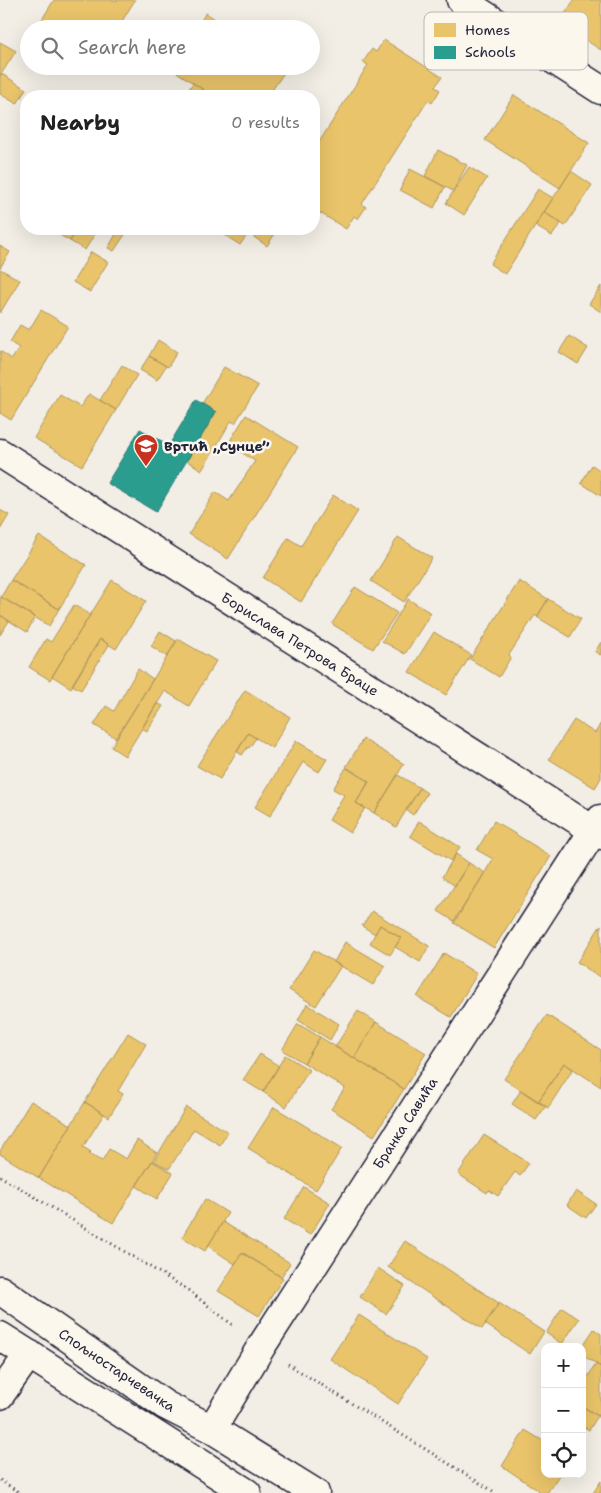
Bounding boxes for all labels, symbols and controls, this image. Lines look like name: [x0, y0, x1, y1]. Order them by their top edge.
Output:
legend: [424, 12, 588, 70]
search box: [20, 20, 320, 75]
text: Homes: [465, 21, 510, 39]
icon: search: [38, 34, 66, 62]
text: Search here: [78, 35, 187, 60]
text: Schools: [465, 43, 516, 61]
text: Nearby: [40, 109, 120, 137]
text: 0 results: [231, 112, 300, 133]
school or university icon: Вртић „Сунце”: [133, 433, 159, 467]
place label: Вртић „Сунце”: [164, 437, 270, 455]
street label: Борислава Петрова Браце: [218, 588, 382, 700]
street label: Бранка Савића: [369, 1074, 441, 1172]
street label: Спољностарчевачка: [55, 1324, 179, 1416]
map controls: [541, 1343, 586, 1478]
button: +: [541, 1343, 586, 1388]
button: −: [541, 1388, 586, 1433]
button: locate: [541, 1433, 586, 1478]

